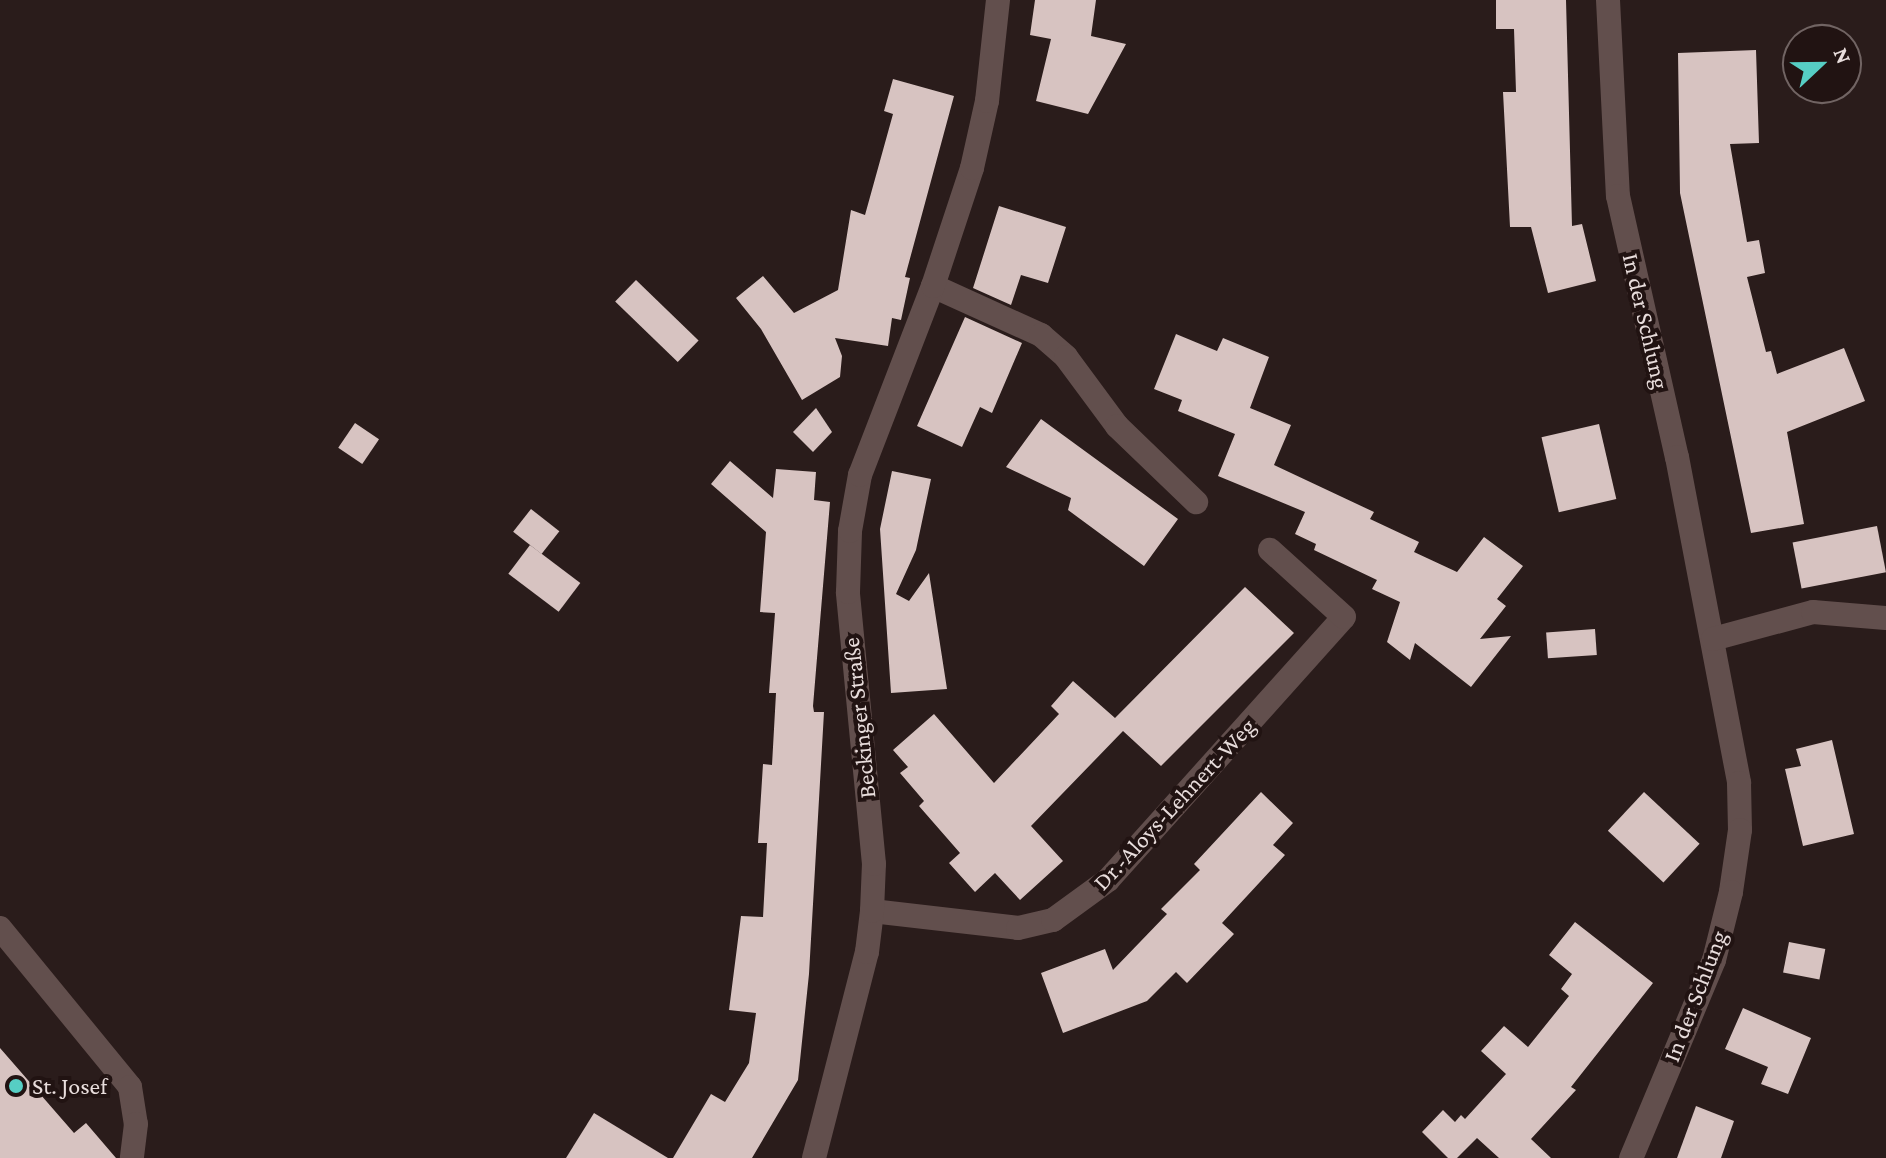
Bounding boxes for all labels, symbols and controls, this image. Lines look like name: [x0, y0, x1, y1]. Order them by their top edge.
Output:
north arrow: [1782, 24, 1862, 104]
text: N: [1828, 44, 1857, 67]
street label: In der Schlung: [1616, 250, 1676, 392]
street label: Beckinger Straße: [836, 636, 882, 800]
street label: Dr.-Aloys-Lehnert-Weg: [1087, 712, 1261, 896]
street label: In der Schlung: [1657, 926, 1733, 1066]
place label: St. Josef: [32, 1072, 107, 1100]
marker: St. Josef: [7, 1077, 25, 1095]

